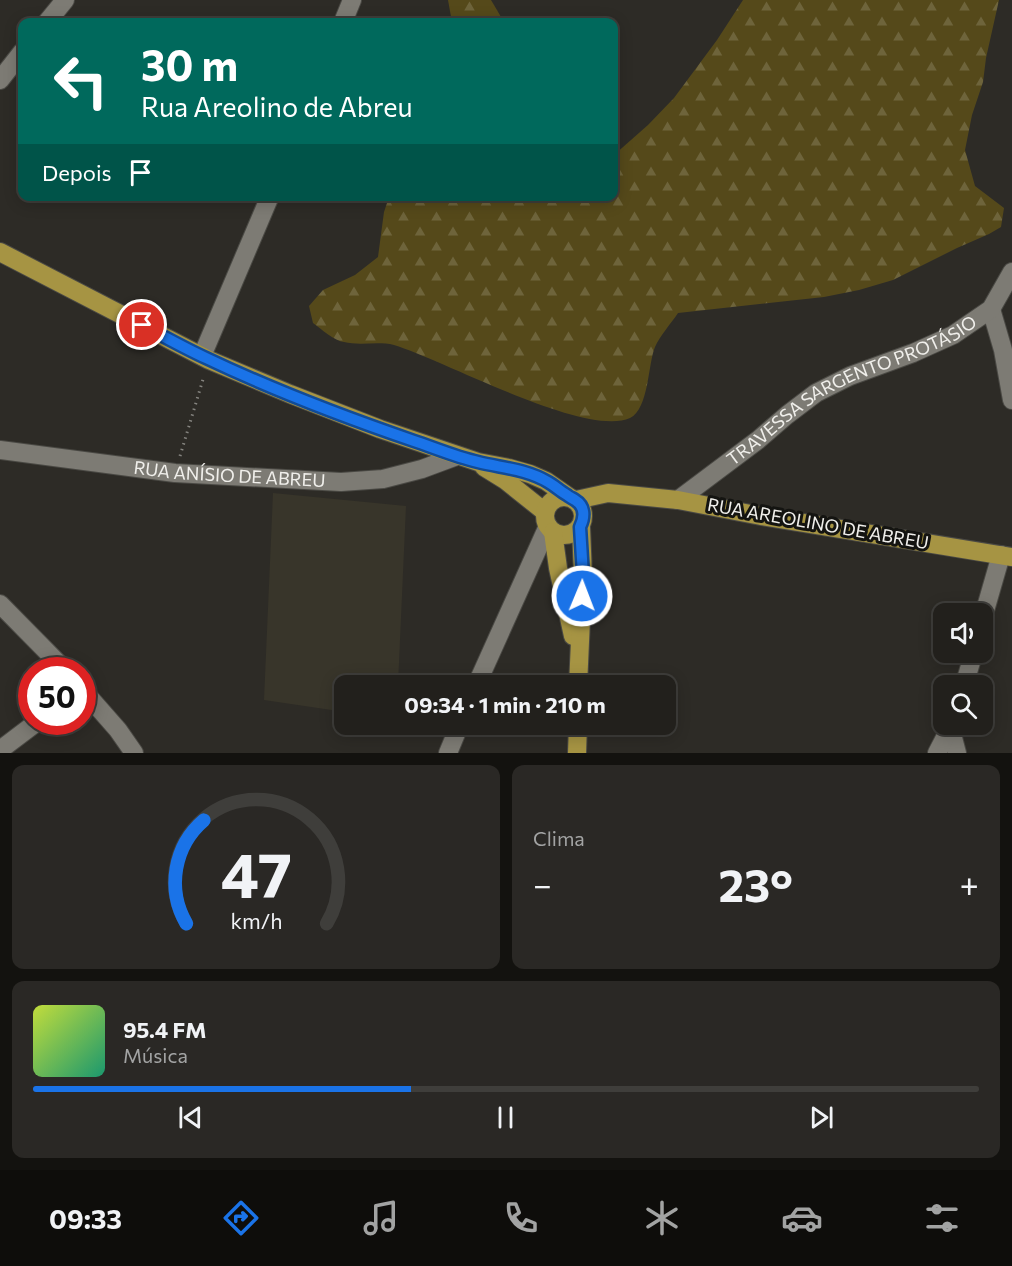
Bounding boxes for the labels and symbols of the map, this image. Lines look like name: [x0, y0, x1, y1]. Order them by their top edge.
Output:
pin: [116, 299, 167, 350]
street label: TRAVESSA SARGENTO PROTÁSIO: [722, 310, 980, 470]
street label: RUA ANÍSIO DE ABREU: [132, 456, 326, 491]
street label: RUA AREOLINO DE ABREU: [706, 493, 931, 553]
position arrow: [550, 564, 614, 628]
speed limit sign: 50: [18, 657, 96, 735]

